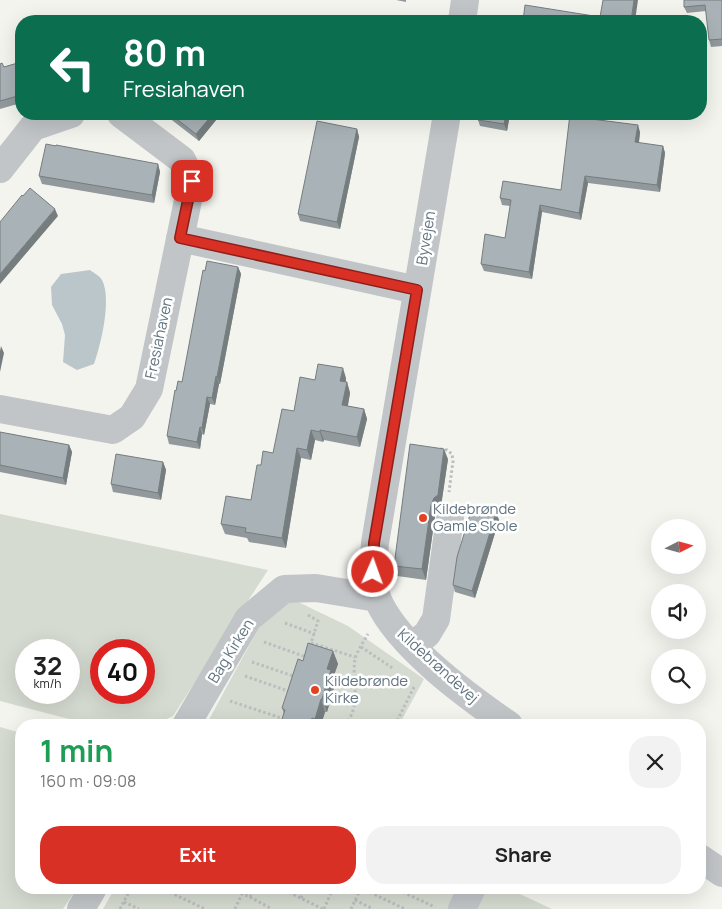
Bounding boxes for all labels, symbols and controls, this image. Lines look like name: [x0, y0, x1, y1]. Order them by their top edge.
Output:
text: 80 m: [123, 29, 206, 77]
icon: left: [40, 35, 105, 100]
text: Fresiahaven: [123, 74, 245, 104]
pin: [171, 160, 213, 202]
icon: arrive: [178, 167, 206, 195]
street label: Byvejen: [411, 209, 440, 266]
street label: Fresiahaven: [140, 295, 177, 381]
place label: Kildebrønde Gamle Skole: [433, 498, 518, 536]
marker: Kildebrønde Gamle Skole: [417, 512, 429, 524]
north arrow: [651, 519, 706, 574]
map controls: [651, 519, 706, 704]
position arrow: [346, 545, 398, 597]
button: sound: [651, 584, 706, 639]
street label: Bag Kirken: [203, 615, 259, 687]
street label: Kildebrøndevej: [393, 623, 483, 708]
speed limit sign: 40: [90, 639, 155, 704]
text: 32: [33, 648, 62, 683]
button: search: [651, 649, 706, 704]
place label: Kildebrønde Kirke: [325, 670, 408, 708]
text: km/h: [34, 675, 61, 692]
marker: Kildebrønde Kirke: [309, 684, 321, 696]
text: 1 min: [40, 730, 113, 771]
button: close: [629, 736, 681, 788]
text: 160 m · 09:08: [40, 770, 136, 792]
button: Exit: [40, 826, 356, 884]
button: Share: [366, 826, 681, 884]

